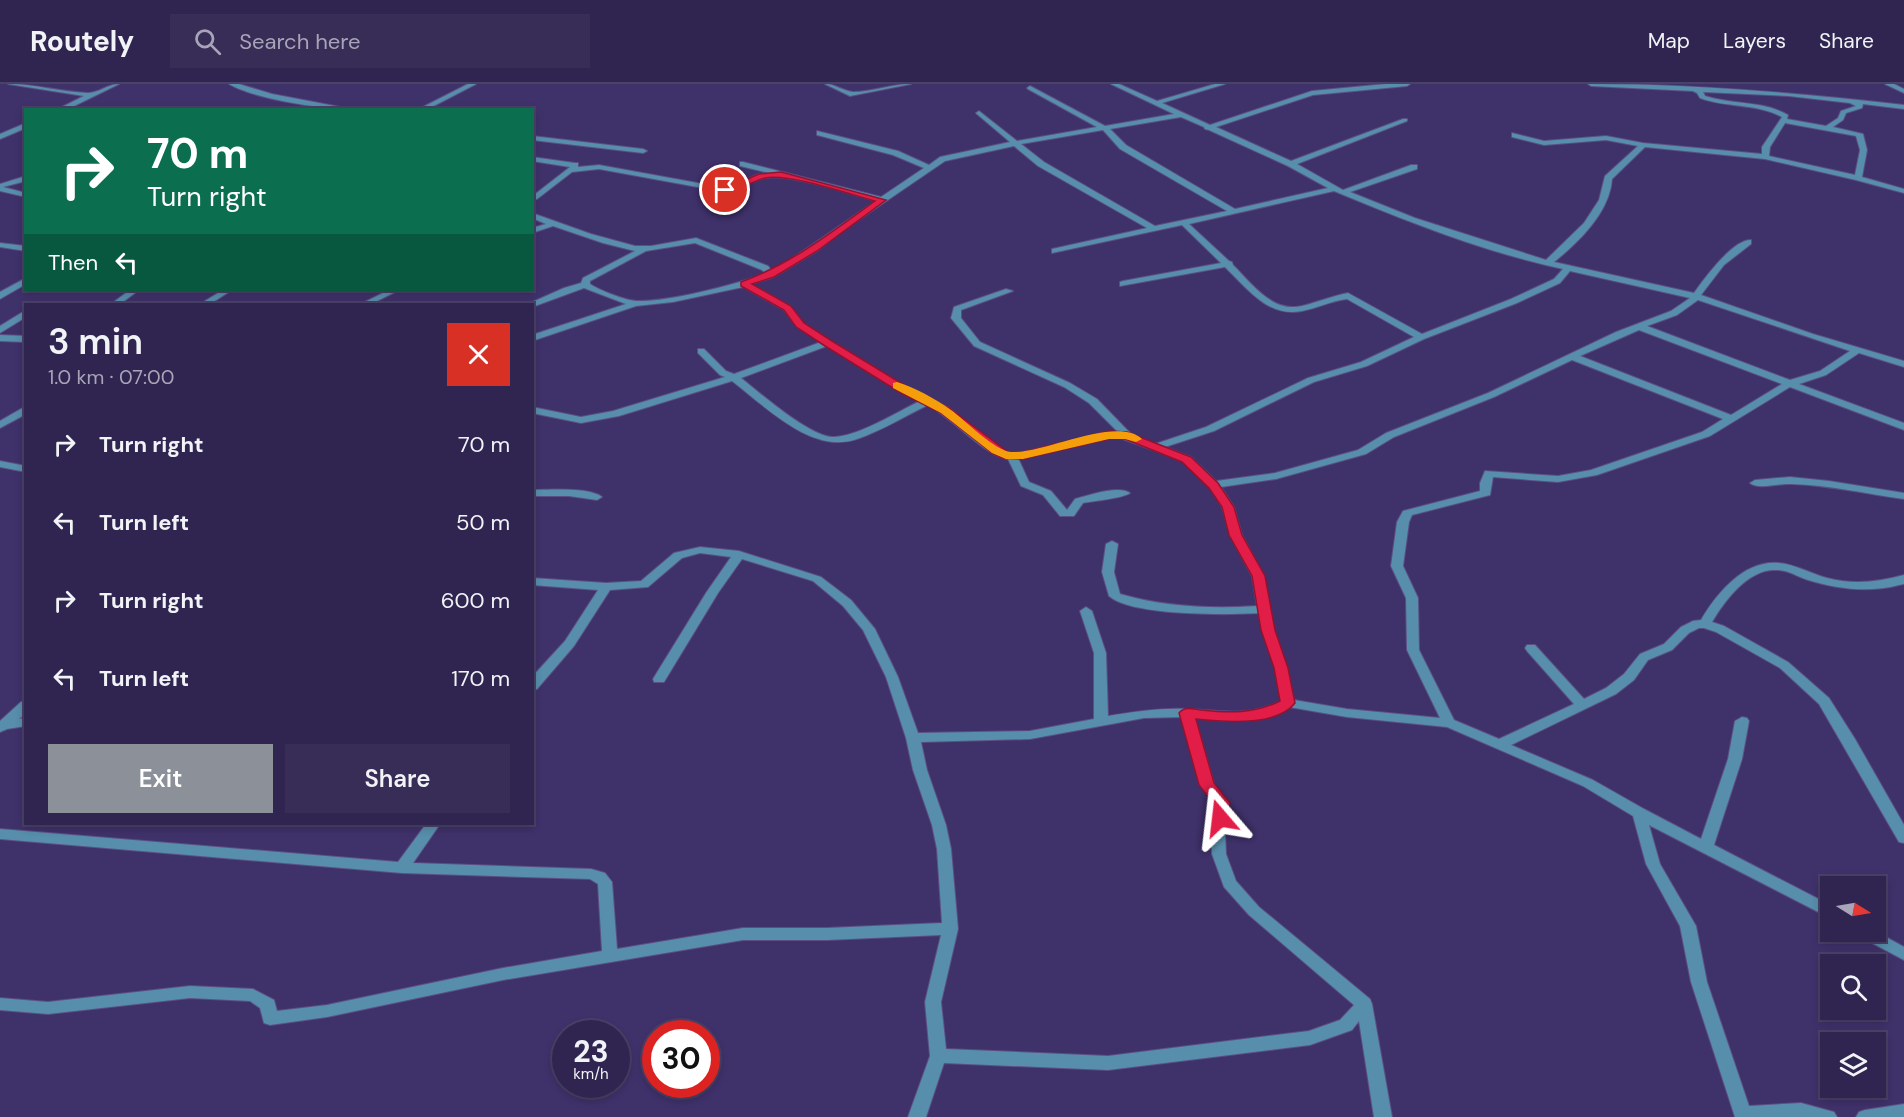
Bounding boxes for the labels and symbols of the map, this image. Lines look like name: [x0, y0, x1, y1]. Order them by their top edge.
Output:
pin: [699, 164, 750, 215]
position arrow: [1188, 786, 1252, 850]
north arrow: [1820, 876, 1886, 942]
speed limit sign: 30: [642, 1020, 720, 1098]

